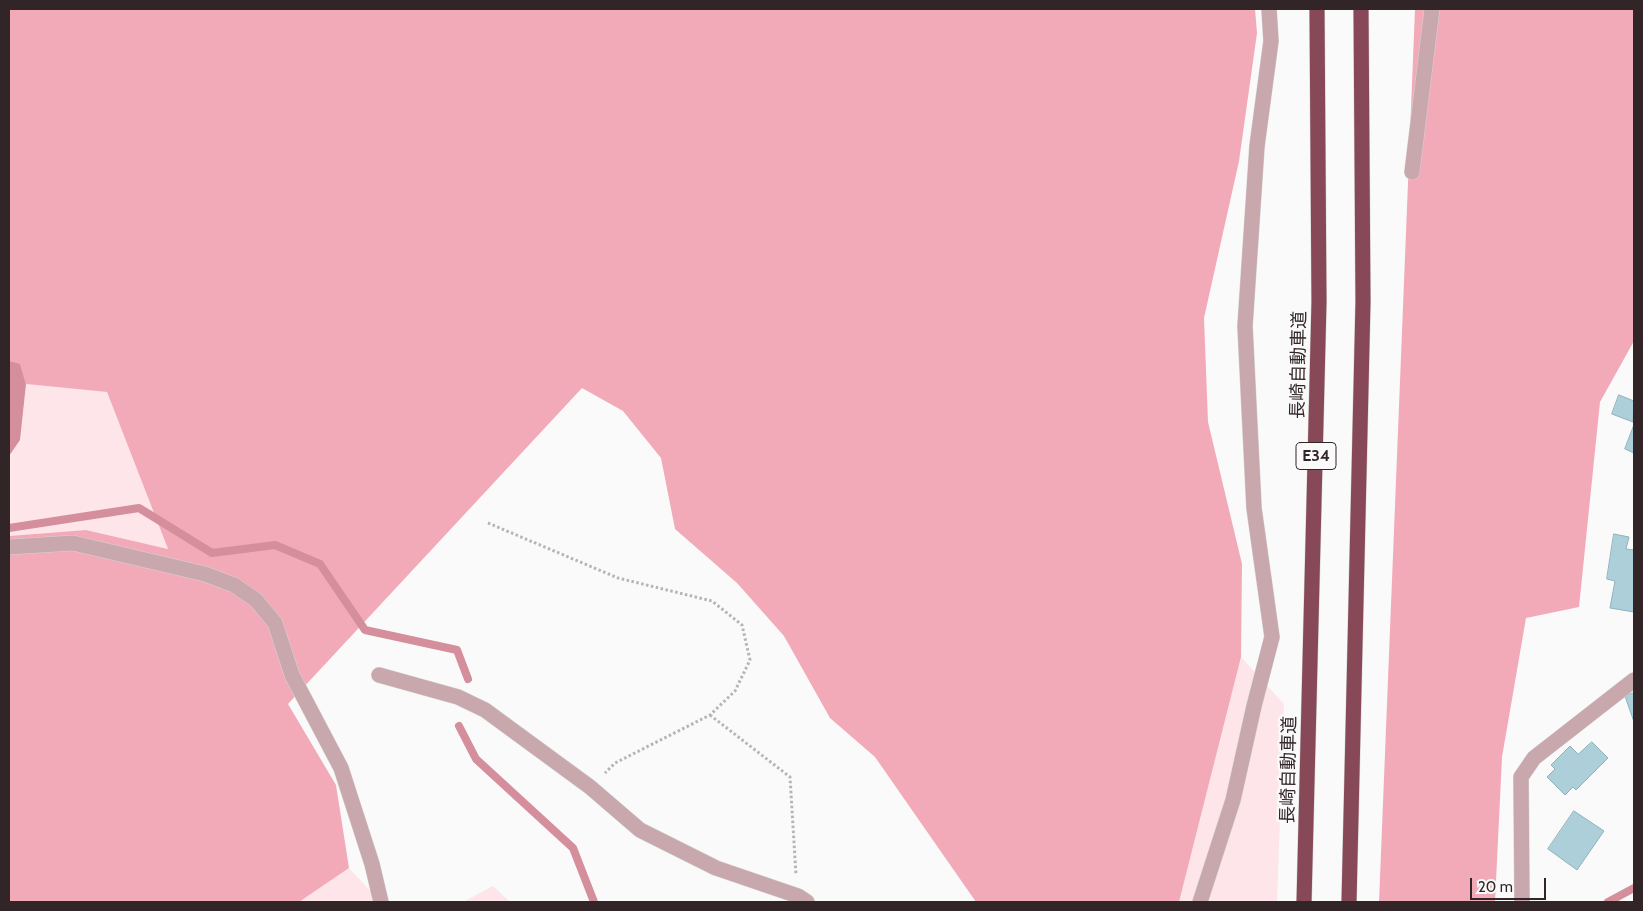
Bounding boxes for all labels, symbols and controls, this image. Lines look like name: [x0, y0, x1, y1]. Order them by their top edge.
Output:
street label: 長崎自動車道: [1287, 311, 1311, 419]
road number: E34: [1296, 442, 1336, 470]
street label: 長崎自動車道: [1277, 716, 1301, 824]
scale bar: [1473, 868, 1549, 900]
text: 20 m: [1478, 878, 1513, 896]

